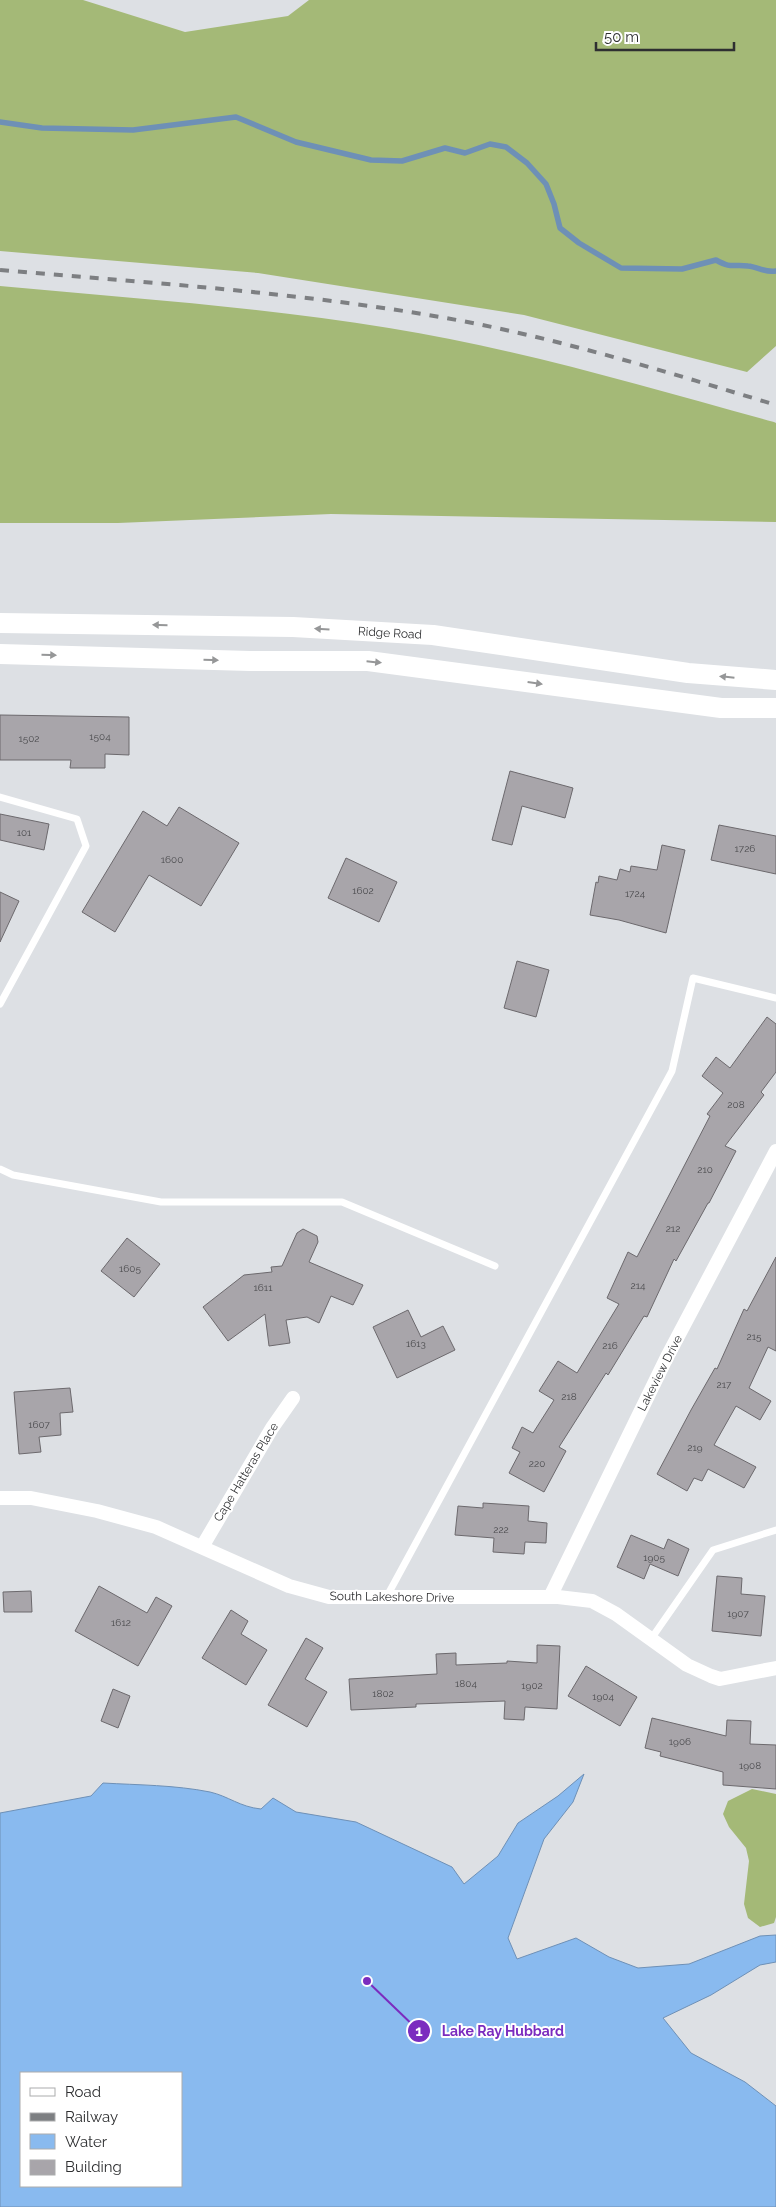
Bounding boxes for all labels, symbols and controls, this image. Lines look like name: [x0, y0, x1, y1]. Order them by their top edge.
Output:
scale bar: [596, 20, 734, 52]
text: 50 m: [604, 28, 639, 46]
one-way arrow: [152, 621, 168, 629]
one-way arrow: [314, 624, 330, 632]
street label: Ridge Road: [358, 624, 422, 642]
one-way arrow: [41, 652, 57, 660]
one-way arrow: [203, 656, 219, 664]
one-way arrow: [366, 658, 382, 666]
one-way arrow: [719, 673, 735, 681]
one-way arrow: [527, 679, 543, 687]
house number: 1504: [89, 731, 111, 742]
house number: 1502: [18, 733, 40, 744]
house number: 101: [17, 827, 32, 838]
house number: 1726: [735, 843, 755, 854]
house number: 1600: [161, 854, 183, 865]
house number: 1602: [352, 885, 374, 896]
house number: 1724: [625, 888, 646, 899]
house number: 208: [727, 1099, 745, 1110]
house number: 210: [697, 1164, 713, 1175]
house number: 212: [666, 1223, 680, 1234]
house number: 1605: [119, 1263, 141, 1274]
house number: 214: [631, 1280, 646, 1291]
house number: 1611: [254, 1282, 273, 1293]
house number: 215: [747, 1331, 762, 1342]
street label: Lakeview Drive: [635, 1333, 685, 1413]
house number: 1613: [406, 1338, 426, 1349]
house number: 216: [602, 1340, 618, 1351]
house number: 217: [717, 1379, 732, 1390]
house number: 218: [561, 1391, 577, 1402]
house number: 1607: [28, 1419, 50, 1430]
street label: Cape Hatteras Place: [211, 1420, 281, 1524]
house number: 219: [687, 1442, 703, 1453]
house number: 220: [529, 1458, 545, 1469]
house number: 222: [493, 1524, 509, 1535]
house number: 1905: [643, 1552, 665, 1563]
street label: South Lakeshore Drive: [329, 1589, 455, 1605]
house number: 1907: [727, 1608, 749, 1619]
house number: 1612: [111, 1617, 131, 1628]
house number: 1804: [455, 1678, 477, 1689]
house number: 1902: [521, 1680, 543, 1691]
house number: 1802: [372, 1688, 394, 1699]
house number: 1904: [592, 1691, 614, 1702]
house number: 1906: [669, 1736, 691, 1747]
house number: 1908: [739, 1760, 761, 1771]
callout: Lake Ray Hubbard: [407, 2016, 574, 2045]
text: 1: [415, 2022, 423, 2040]
text: Lake Ray Hubbard: [442, 2023, 564, 2039]
legend: [20, 2072, 182, 2187]
text: Road: [65, 2083, 101, 2101]
text: Railway: [65, 2108, 118, 2126]
text: Water: [65, 2133, 108, 2151]
text: Building: [65, 2158, 122, 2176]

